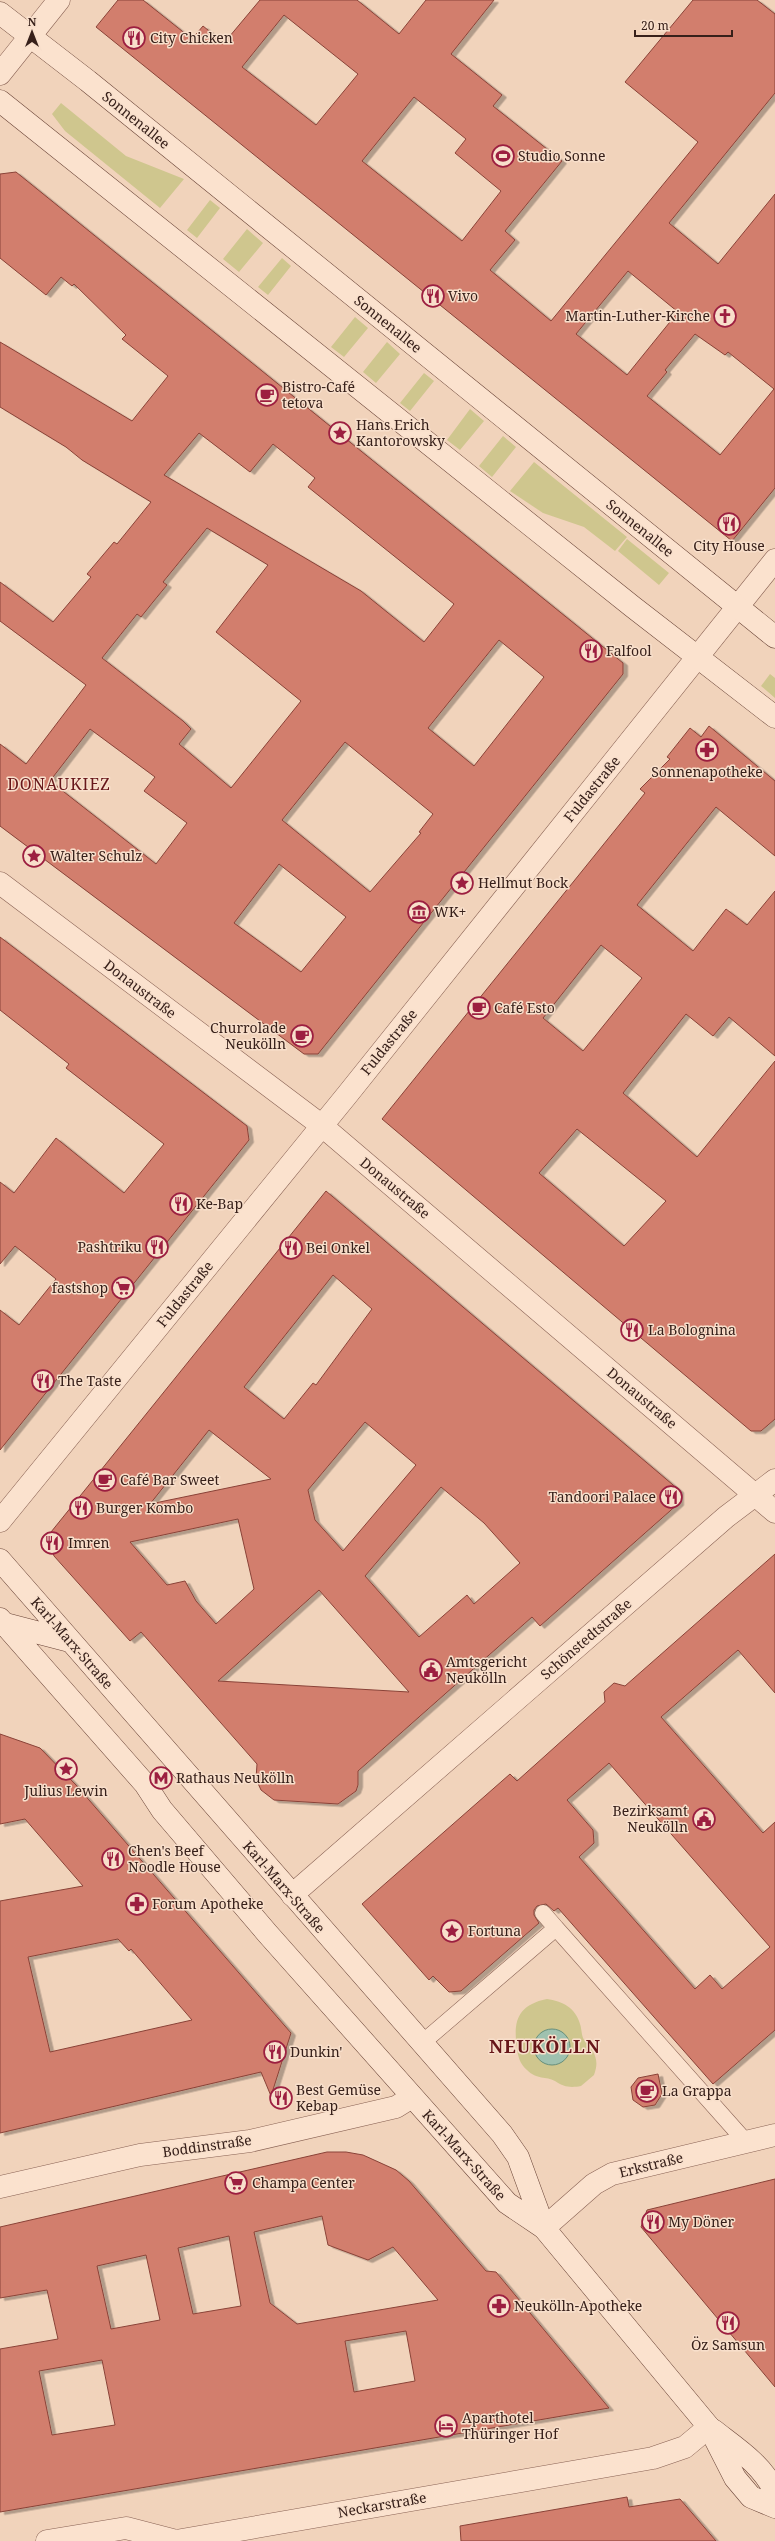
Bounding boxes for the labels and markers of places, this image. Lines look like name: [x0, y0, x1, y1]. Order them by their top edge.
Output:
restaurant icon: City Chicken: [121, 25, 147, 51]
place label: City Chicken: [150, 28, 233, 47]
sports icon: Studio Sonne: [490, 143, 516, 169]
place label: Studio Sonne: [518, 146, 605, 165]
restaurant icon: Vivo: [420, 283, 446, 309]
place label: Vivo: [448, 286, 478, 305]
church icon: Martin-Luther-Kirche: [712, 303, 738, 329]
place label: Martin-Luther-Kirche: [566, 306, 710, 325]
place label: Bistro-Café tetova: [282, 377, 355, 412]
cafe icon: Bistro-Café tetova: [254, 382, 280, 408]
place label: Hans Erich Kantorowsky: [356, 415, 445, 450]
place icon: Hans Erich Kantorowsky: [327, 420, 353, 446]
restaurant icon: City House: [716, 511, 742, 537]
place label: City House: [693, 536, 765, 555]
restaurant icon: Falfool: [578, 638, 604, 664]
place label: Falfool: [606, 641, 652, 660]
pharmacy icon: Sonnenapotheke: [694, 737, 720, 763]
place label: Sonnenapotheke: [651, 762, 763, 781]
place icon: Walter Schulz: [21, 843, 47, 869]
place label: Walter Schulz: [50, 846, 142, 865]
place icon: Hellmut Bock: [449, 870, 475, 896]
place label: Hellmut Bock: [478, 873, 569, 892]
museum icon: WK+: [406, 899, 432, 925]
place label: WK+: [434, 902, 466, 921]
cafe icon: Café Esto: [466, 995, 492, 1021]
place label: Café Esto: [494, 998, 555, 1017]
place label: Churrolade Neukölln: [210, 1018, 286, 1053]
cafe icon: Churrolade Neukölln: [289, 1023, 315, 1049]
restaurant icon: Ke-Bap: [168, 1191, 194, 1217]
place label: Ke-Bap: [196, 1194, 243, 1213]
restaurant icon: Pashtriku: [144, 1234, 170, 1260]
restaurant icon: Bei Onkel: [278, 1235, 304, 1261]
place label: Pashtriku: [77, 1237, 142, 1256]
place label: Bei Onkel: [306, 1238, 371, 1257]
supermarket icon: fastshop: [110, 1275, 136, 1301]
place label: fastshop: [52, 1278, 108, 1297]
restaurant icon: La Bolognina: [619, 1317, 645, 1343]
place label: La Bolognina: [648, 1320, 736, 1339]
restaurant icon: The Taste: [30, 1368, 56, 1394]
place label: The Taste: [58, 1371, 121, 1390]
cafe icon: Café Bar Sweet: [92, 1467, 118, 1493]
place label: Café Bar Sweet: [120, 1470, 220, 1489]
restaurant icon: Tandoori Palace: [658, 1484, 684, 1510]
place label: Tandoori Palace: [549, 1487, 656, 1506]
restaurant icon: Burger Kombo: [68, 1495, 94, 1521]
place label: Burger Kombo: [96, 1498, 193, 1517]
restaurant icon: Imren: [39, 1530, 65, 1556]
place label: Imren: [68, 1533, 109, 1552]
place label: Amtsgericht Neukölln: [446, 1652, 527, 1687]
public building icon: Amtsgericht Neukölln: [418, 1657, 444, 1683]
place icon: Julius Lewin: [53, 1756, 79, 1782]
metro station icon: Rathaus Neukölln: [148, 1765, 174, 1791]
place label: Rathaus Neukölln: [176, 1768, 294, 1787]
place label: Julius Lewin: [23, 1781, 108, 1800]
place label: Bezirksamt Neukölln: [613, 1801, 688, 1836]
public building icon: Bezirksamt Neukölln: [691, 1806, 717, 1832]
place label: Chen's Beef Noodle House: [128, 1841, 221, 1876]
restaurant icon: Chen's Beef Noodle House: [100, 1846, 126, 1872]
pharmacy icon: Forum Apotheke: [124, 1891, 150, 1917]
place label: Forum Apotheke: [152, 1894, 263, 1913]
place icon: Fortuna: [439, 1918, 465, 1944]
place label: Fortuna: [468, 1921, 521, 1940]
restaurant icon: Dunkin': [262, 2039, 288, 2065]
place label: Dunkin': [290, 2042, 342, 2061]
cafe icon: La Grappa: [634, 2078, 660, 2104]
place label: Best Gemüse Kebap: [296, 2080, 381, 2115]
place label: La Grappa: [662, 2081, 732, 2100]
restaurant icon: Best Gemüse Kebap: [268, 2085, 294, 2111]
supermarket icon: Champa Center: [223, 2170, 249, 2196]
place label: Champa Center: [252, 2173, 355, 2192]
restaurant icon: My Döner: [640, 2209, 666, 2235]
place label: My Döner: [668, 2212, 734, 2231]
pharmacy icon: Neukölln-Apotheke: [486, 2293, 512, 2319]
place label: Neukölln-Apotheke: [514, 2296, 642, 2315]
restaurant icon: Öz Samsun: [715, 2310, 741, 2336]
place label: Öz Samsun: [691, 2335, 765, 2354]
place label: Aparthotel Thüringer Hof: [462, 2408, 560, 2443]
hotel icon: Aparthotel Thüringer Hof: [433, 2413, 459, 2439]

